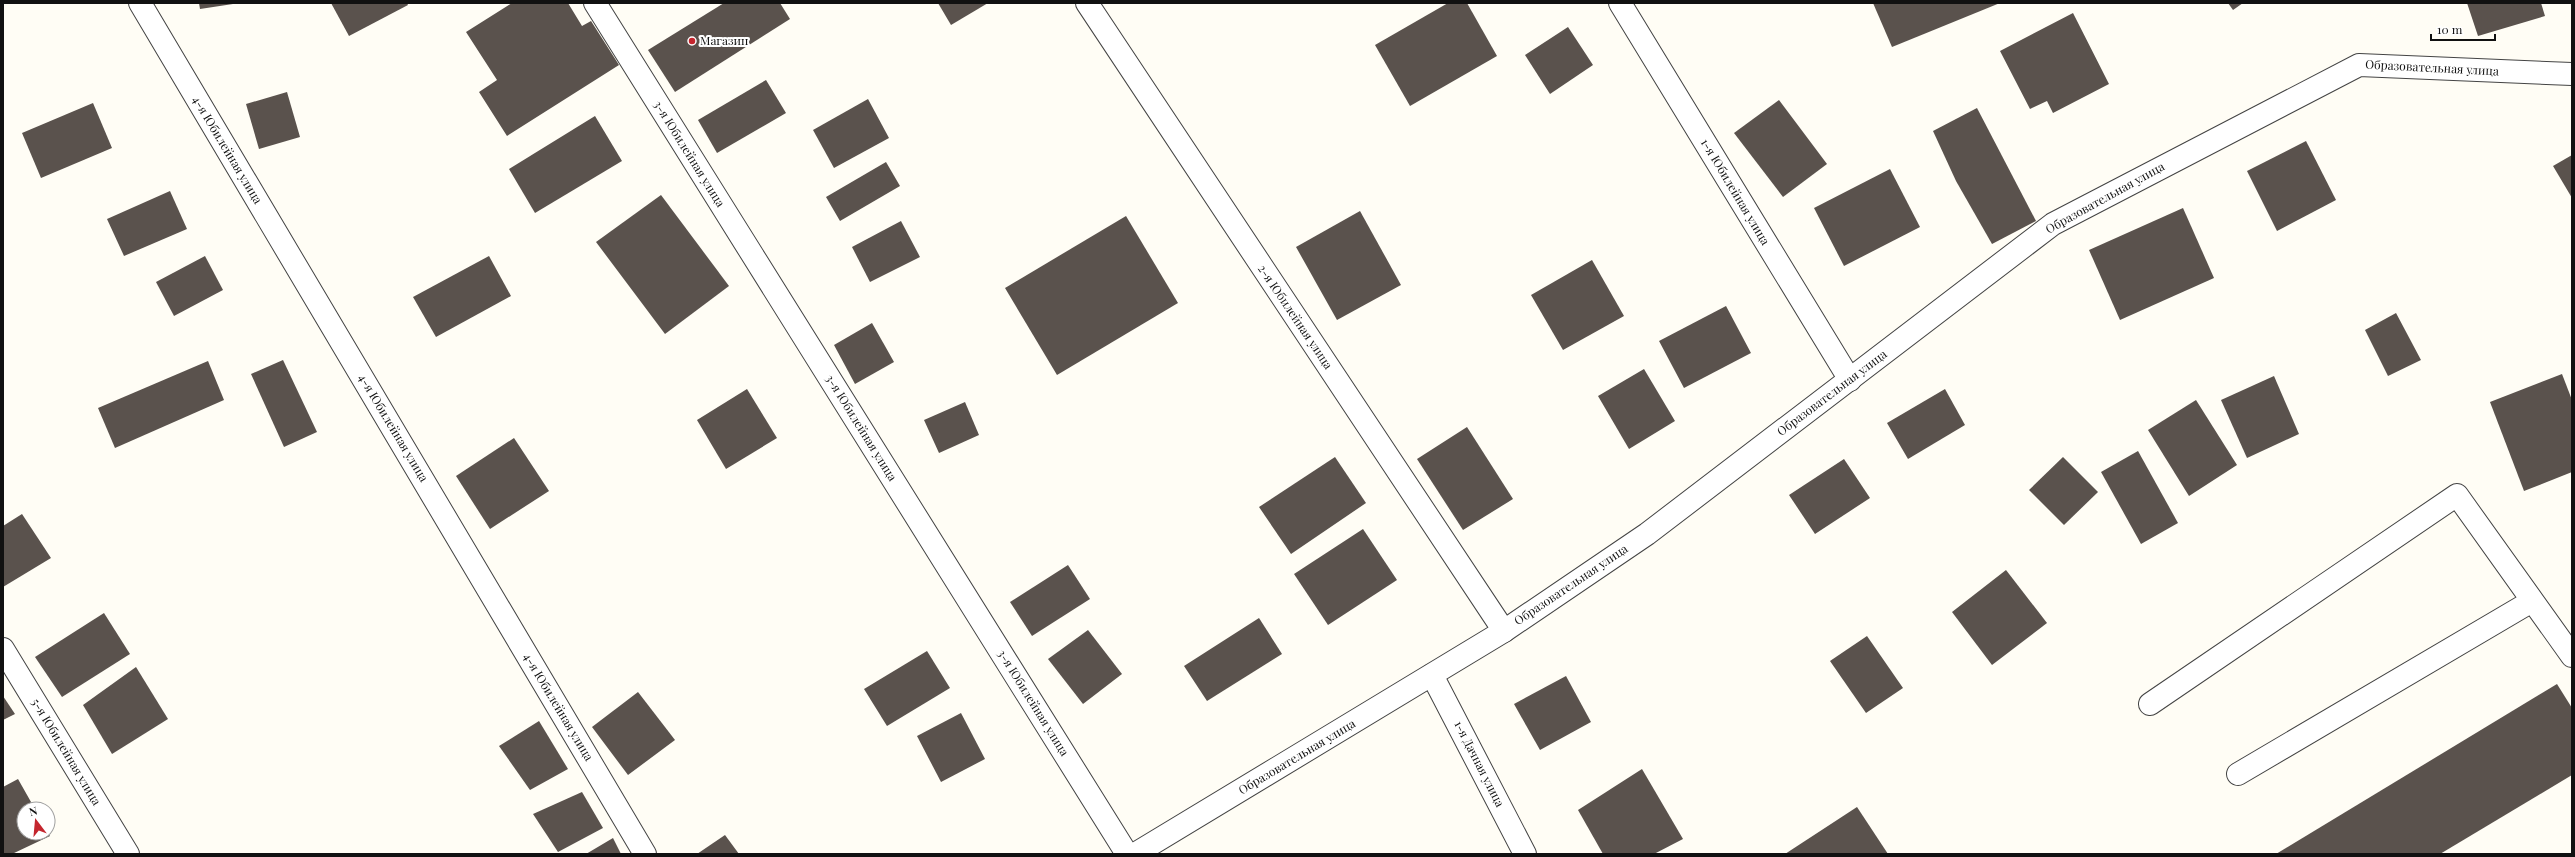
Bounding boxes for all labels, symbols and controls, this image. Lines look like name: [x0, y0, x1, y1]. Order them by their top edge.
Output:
scale bar: [2431, 16, 2495, 42]
text: 10 m: [2437, 21, 2463, 37]
place label: Магазин: [700, 32, 748, 48]
marker: Магазин: [687, 36, 697, 46]
street label: Образовательная улица: [2365, 56, 2499, 78]
street label: 4-я Юбилейная улица: [189, 93, 266, 206]
street label: 3-я Юбилейная улица: [651, 97, 729, 210]
street label: 1-я Юбилейная улица: [1698, 135, 1774, 248]
street label: Образовательная улица: [2042, 158, 2167, 237]
street label: 2-я Юбилейная улица: [1255, 261, 1337, 372]
street label: Образовательная улица: [1773, 346, 1890, 439]
street label: 4-я Юбилейная улица: [355, 371, 432, 484]
street label: 3-я Юбилейная улица: [823, 371, 901, 484]
street label: Образовательная улица: [1510, 540, 1630, 628]
street label: 3-я Юбилейная улица: [995, 646, 1073, 759]
street label: 4-я Юбилейная улица: [520, 650, 597, 763]
street label: 5-я Юбилейная улица: [29, 695, 105, 808]
street label: Образовательная улица: [1235, 715, 1358, 797]
street label: 1-я Дачная улица: [1451, 718, 1509, 809]
north arrow: [16, 801, 56, 841]
text: N: [27, 803, 39, 819]

